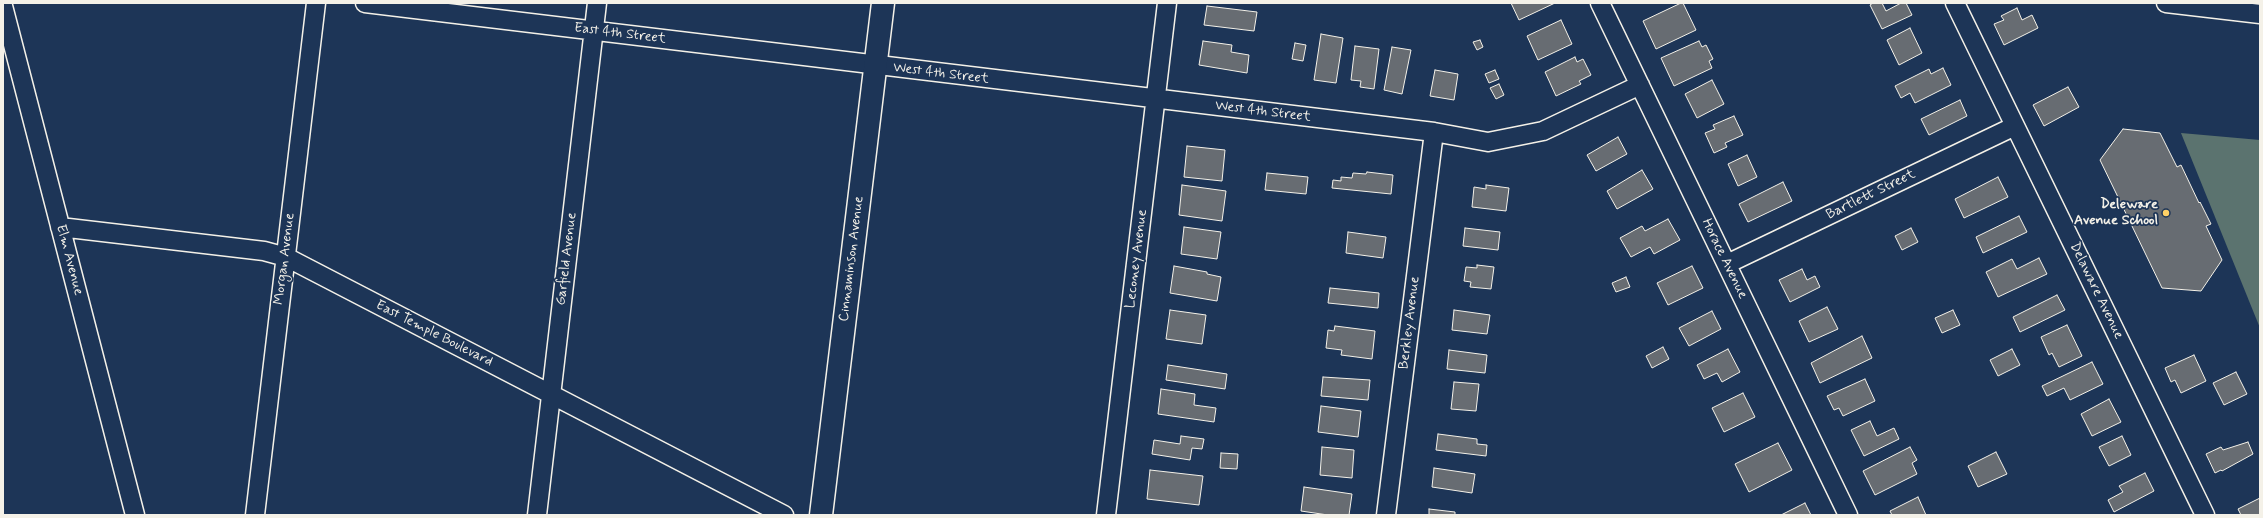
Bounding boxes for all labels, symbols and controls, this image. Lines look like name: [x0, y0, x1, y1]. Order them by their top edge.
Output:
street label: East 4th Street: [573, 20, 667, 48]
street label: West 4th Street: [892, 60, 990, 88]
street label: West 4th Street: [1214, 98, 1312, 126]
street label: Bartlett Street: [1824, 166, 1918, 224]
street label: Cinnaminson Avenue: [836, 195, 868, 323]
place label: Deleware Avenue School: [2074, 197, 2158, 230]
marker: Deleware Avenue School: [2161, 208, 2171, 218]
street label: Leconey Avenue: [1123, 209, 1151, 309]
street label: Morgan Avenue: [271, 212, 299, 306]
street label: Garfield Avenue: [553, 212, 581, 306]
street label: Horace Avenue: [1697, 216, 1751, 302]
street label: Elm Avenue: [51, 223, 87, 297]
street label: Delaware Avenue: [2065, 240, 2127, 342]
street label: Berkley Avenue: [1396, 276, 1424, 370]
street label: East Temple Boulevard: [373, 297, 495, 371]

